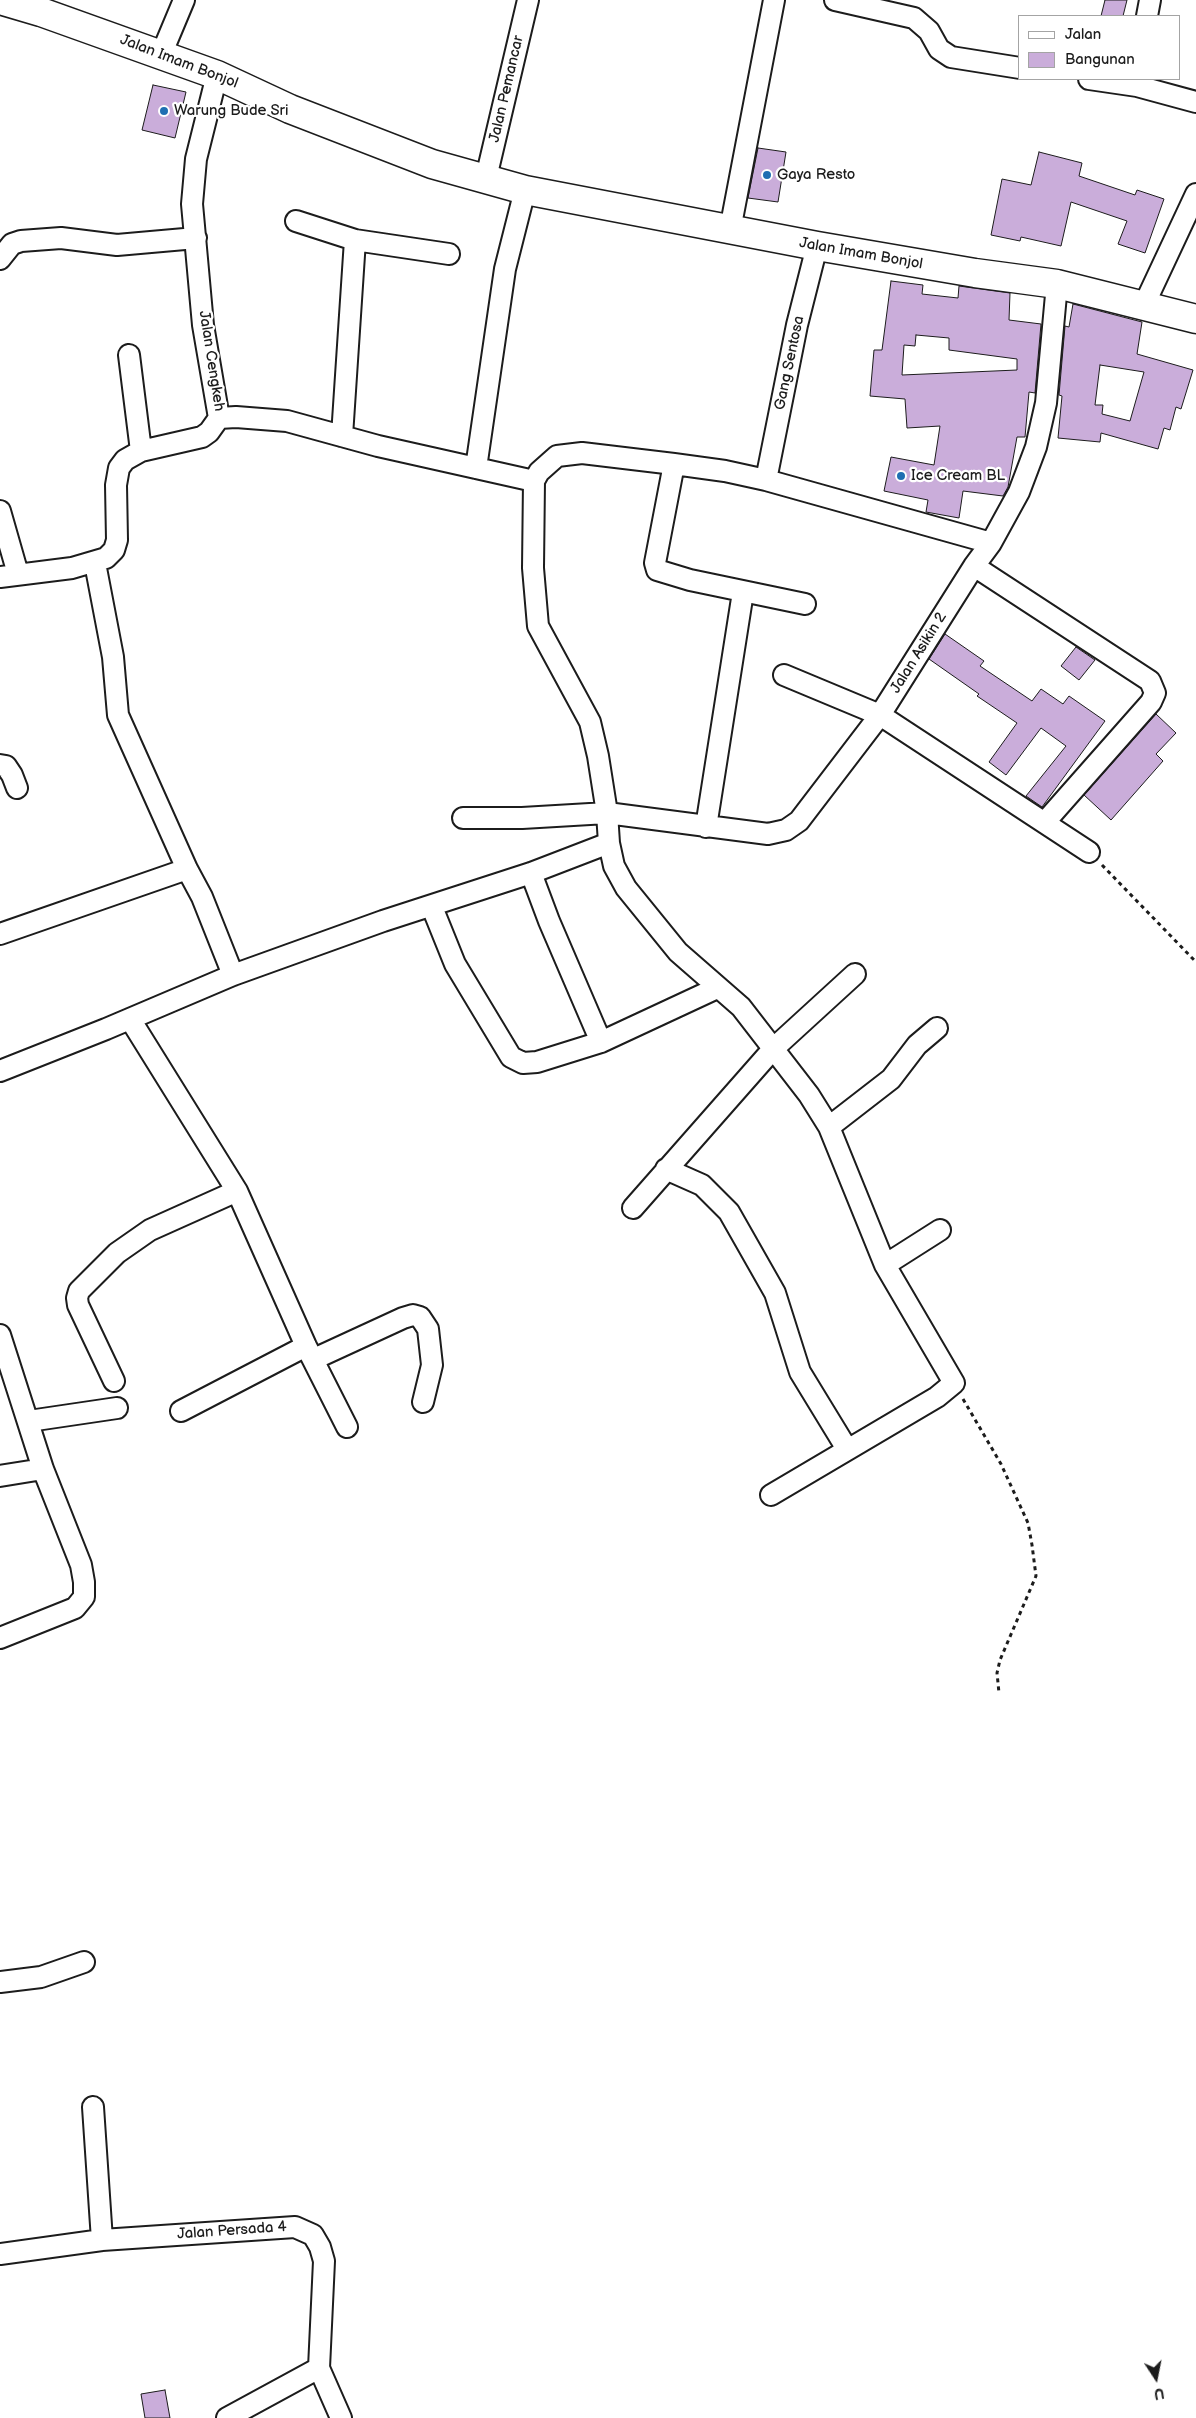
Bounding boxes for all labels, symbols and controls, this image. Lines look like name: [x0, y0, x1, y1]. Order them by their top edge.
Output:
legend: [1018, 15, 1181, 80]
text: Jalan: [1065, 25, 1101, 44]
street label: Jalan Imam Bonjol: [117, 31, 241, 93]
street label: Jalan Pemancar: [486, 34, 528, 144]
text: Bangunan: [1065, 50, 1135, 69]
place label: Warung Bude Sri: [174, 102, 288, 120]
marker: Warung Bude Sri: [158, 105, 170, 117]
place label: Gaya Resto: [777, 166, 855, 184]
marker: Gaya Resto: [761, 169, 773, 181]
street label: Jalan Imam Bonjol: [798, 234, 924, 274]
street label: Jalan Cengkeh: [194, 310, 228, 412]
street label: Gang Sentosa: [771, 314, 809, 412]
place label: Ice Cream BL: [911, 467, 1005, 485]
marker: Ice Cream BL: [895, 470, 907, 482]
street label: Jalan Asikin 2: [887, 609, 951, 697]
street label: Jalan Persada 4: [177, 2218, 287, 2244]
north arrow: [1131, 2353, 1181, 2403]
text: U: [1152, 2384, 1165, 2403]

